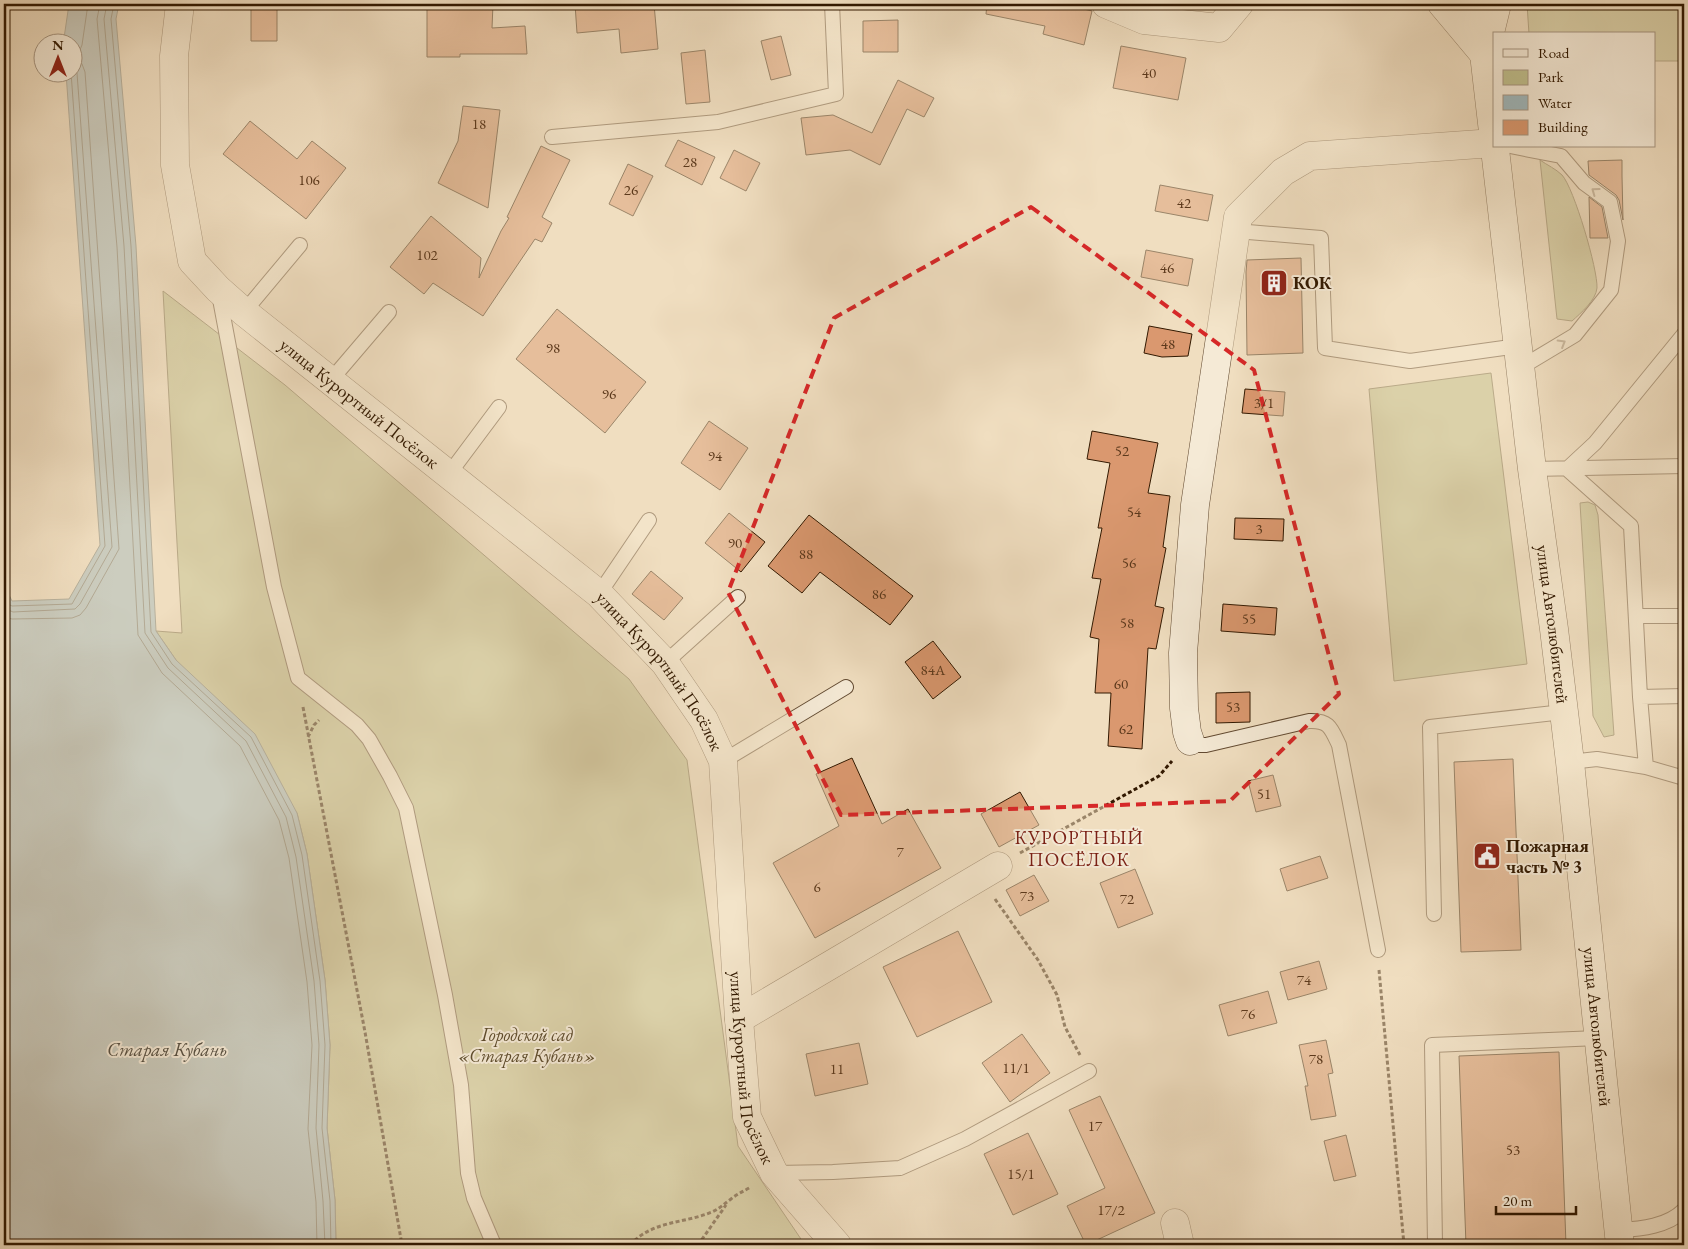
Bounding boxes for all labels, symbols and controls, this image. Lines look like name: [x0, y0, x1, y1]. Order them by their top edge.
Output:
north arrow: [32, 32, 82, 82]
legend: [1493, 32, 1656, 148]
text: N: [52, 36, 64, 54]
text: Road: [1538, 43, 1570, 62]
house number: 40: [1142, 63, 1156, 82]
text: Park: [1538, 67, 1565, 86]
text: Water: [1538, 93, 1572, 112]
house number: 18: [472, 114, 486, 133]
text: Building: [1538, 117, 1588, 136]
house number: 28: [683, 152, 697, 171]
house number: 106: [298, 170, 320, 189]
house number: 26: [624, 180, 638, 199]
one-way arrow: [1591, 188, 1601, 197]
house number: 42: [1177, 193, 1192, 212]
house number: 102: [416, 245, 439, 264]
house number: 46: [1160, 258, 1174, 277]
building icon: КОК: [1259, 268, 1289, 298]
place label: КОК: [1293, 271, 1332, 294]
street label: улица Курортный Посёлок: [275, 333, 444, 474]
house number: 48: [1161, 334, 1175, 353]
house number: 98: [546, 338, 560, 357]
one-way arrow: [1557, 339, 1566, 349]
house number: 96: [602, 384, 616, 403]
house number: 3/1: [1254, 393, 1274, 412]
house number: 52: [1115, 441, 1130, 460]
house number: 94: [708, 446, 723, 465]
house number: 54: [1127, 502, 1142, 521]
house number: 3: [1255, 519, 1263, 538]
house number: 90: [728, 533, 742, 552]
street label: улица Автолюбителей: [1532, 543, 1575, 705]
house number: 88: [799, 544, 813, 563]
house number: 56: [1122, 553, 1136, 572]
house number: 86: [872, 584, 886, 603]
street label: улица Курортный Посёлок: [591, 586, 729, 755]
house number: 55: [1242, 609, 1256, 628]
house number: 58: [1120, 613, 1134, 632]
house number: 84А: [921, 660, 946, 679]
house number: 60: [1114, 674, 1128, 693]
house number: 53: [1226, 697, 1240, 716]
house number: 62: [1119, 719, 1134, 738]
house number: 51: [1257, 784, 1271, 803]
district label: КУРОРТНЫЙ ПОСЁЛОК: [1014, 825, 1144, 872]
place label: Пожарная часть № 3: [1506, 834, 1589, 878]
public building icon: Пожарная часть № 3: [1472, 841, 1502, 871]
house number: 7: [896, 842, 904, 861]
house number: 6: [813, 877, 821, 896]
house number: 73: [1020, 886, 1034, 905]
house number: 72: [1120, 889, 1135, 908]
street label: улица Автолюбителей: [1578, 946, 1618, 1108]
street label: улица Курортный Посёлок: [725, 970, 780, 1168]
house number: 74: [1297, 970, 1312, 989]
house number: 76: [1241, 1004, 1255, 1023]
park label: Городской сад «Старая Кубань»: [458, 1023, 596, 1068]
water label: Старая Кубань: [107, 1037, 227, 1062]
house number: 78: [1309, 1049, 1323, 1068]
house number: 11/1: [1002, 1058, 1030, 1077]
house number: 11: [830, 1059, 844, 1078]
house number: 17: [1088, 1116, 1103, 1135]
house number: 53: [1506, 1140, 1520, 1159]
house number: 15/1: [1007, 1164, 1035, 1183]
scale bar: [1496, 1184, 1576, 1216]
text: 20 m: [1503, 1191, 1532, 1210]
house number: 17/2: [1097, 1200, 1126, 1219]

